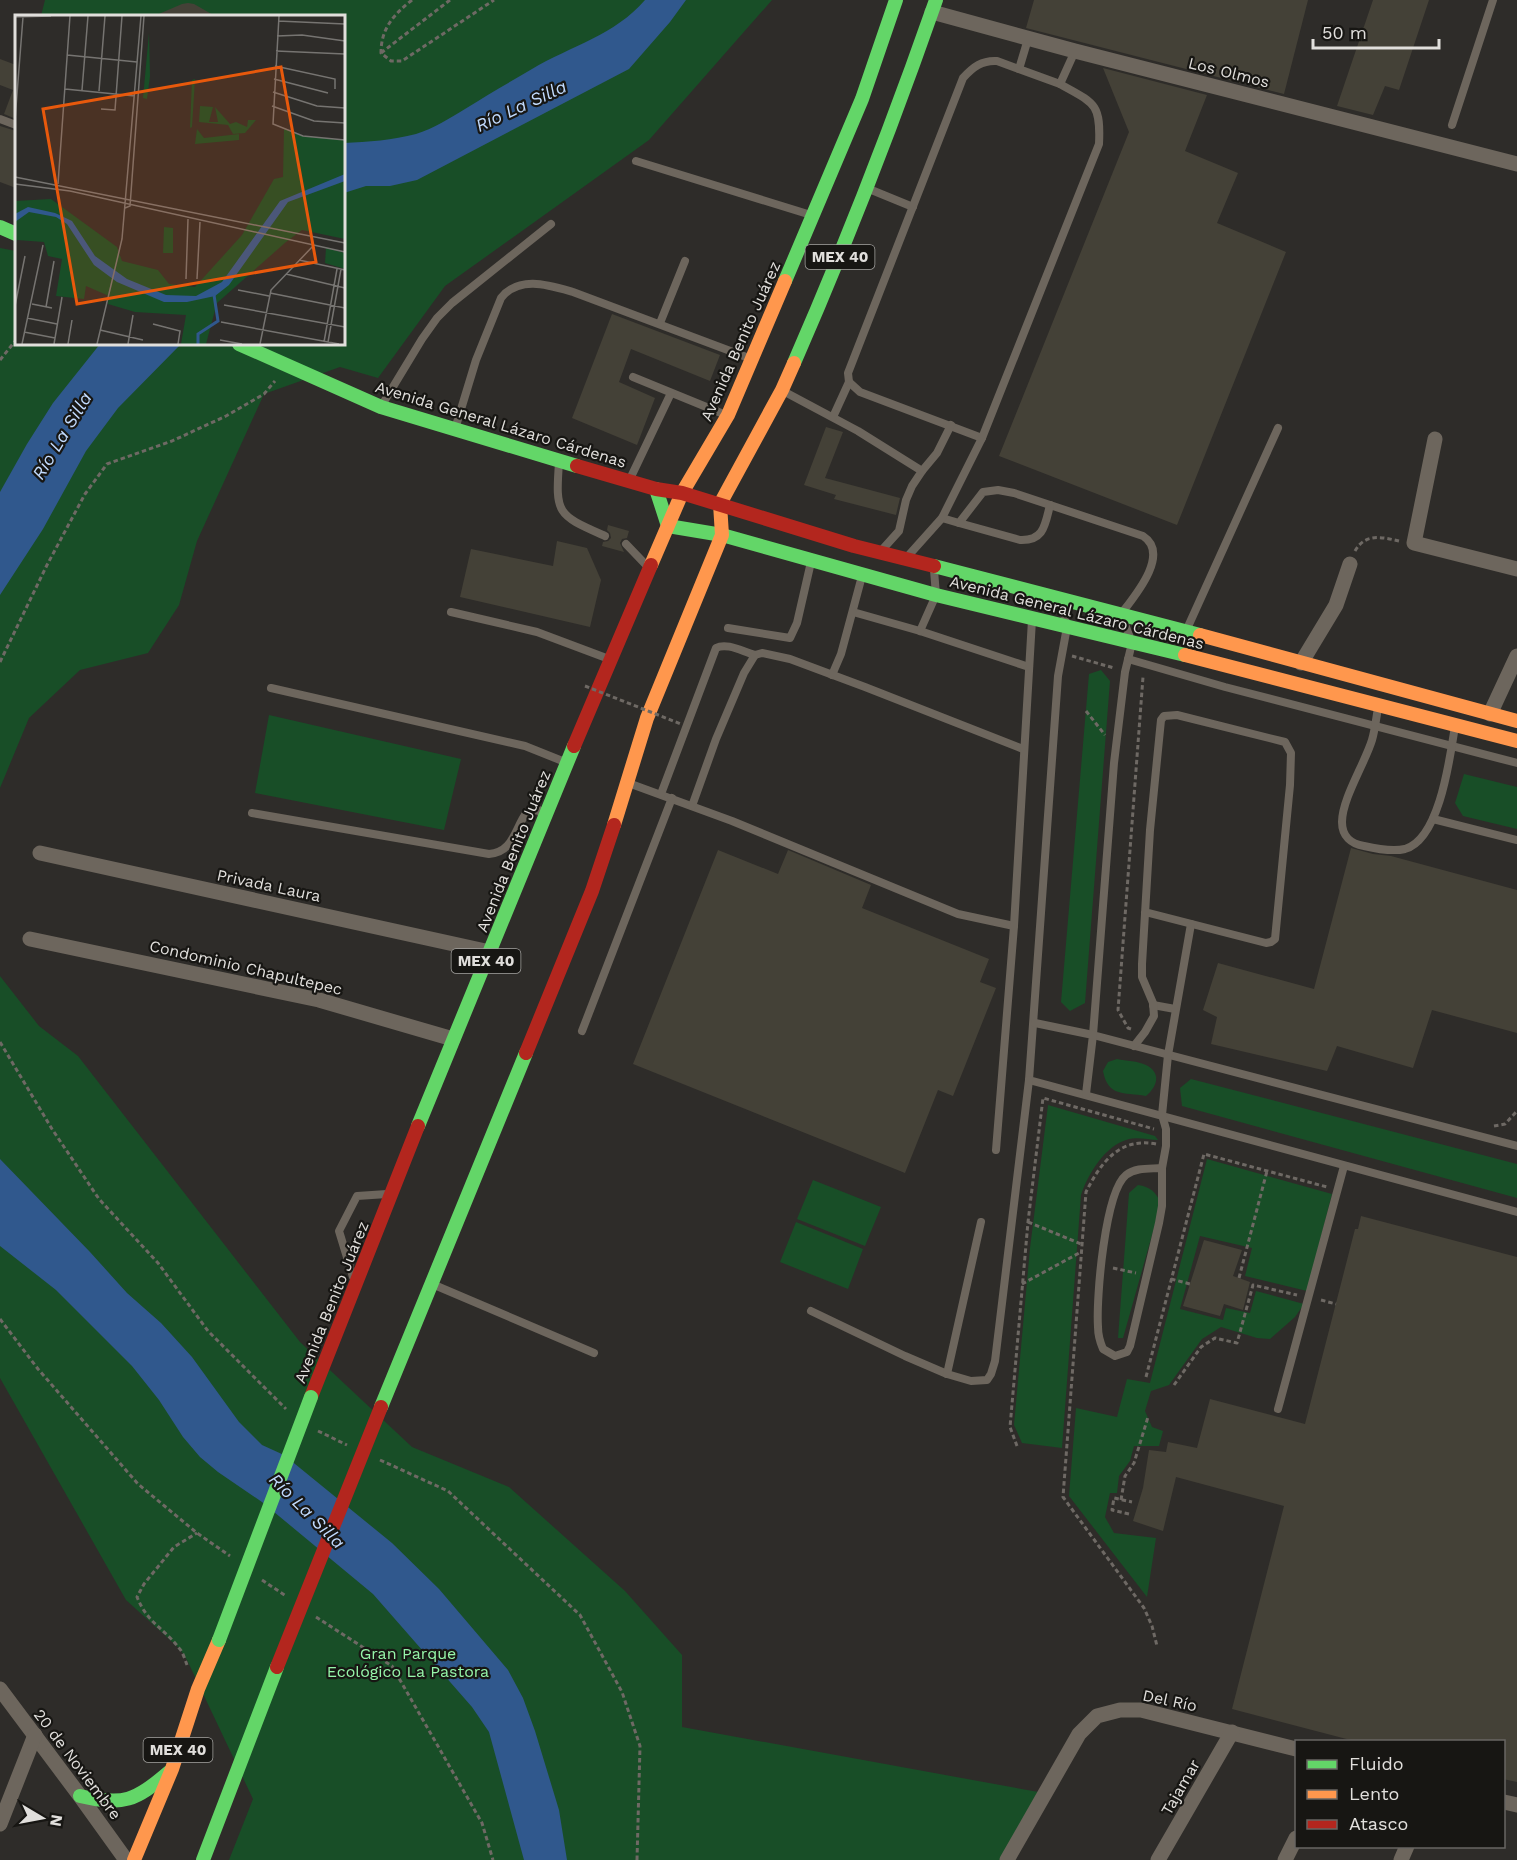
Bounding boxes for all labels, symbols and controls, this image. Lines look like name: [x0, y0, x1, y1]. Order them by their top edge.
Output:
scale bar: [1313, 12, 1439, 50]
inset map: [15, 15, 345, 345]
text: 50 m: [1322, 22, 1367, 43]
street label: Los Olmos: [1186, 53, 1271, 92]
water label: Río La Silla: [472, 75, 570, 136]
road number: MEX 40: [806, 245, 874, 269]
street label: Avenida Benito Juárez: [697, 258, 784, 424]
street label: Avenida General Lázaro Cárdenas: [373, 377, 629, 472]
water label: Río La Silla: [27, 388, 96, 483]
street label: Avenida General Lázaro Cárdenas: [948, 572, 1206, 653]
street label: Avenida Benito Juárez: [472, 767, 555, 935]
street label: Privada Laura: [215, 865, 323, 906]
street label: Condominio Chapultepec: [148, 936, 344, 999]
road number: MEX 40: [452, 949, 520, 973]
street label: Avenida Benito Juárez: [290, 1218, 373, 1386]
water label: Río La Silla: [265, 1469, 349, 1553]
park label: Gran Parque Ecológico La Pastora: [327, 1644, 489, 1681]
street label: Del Río: [1141, 1685, 1199, 1715]
street label: 20 de Noviembre: [30, 1705, 126, 1823]
road number: MEX 40: [144, 1738, 213, 1762]
legend: [1295, 1740, 1505, 1848]
text: Fluido: [1349, 1753, 1403, 1774]
street label: Tajamar: [1157, 1756, 1204, 1819]
text: Lento: [1349, 1783, 1399, 1804]
north arrow: [12, 1788, 72, 1848]
text: Atasco: [1349, 1813, 1408, 1834]

